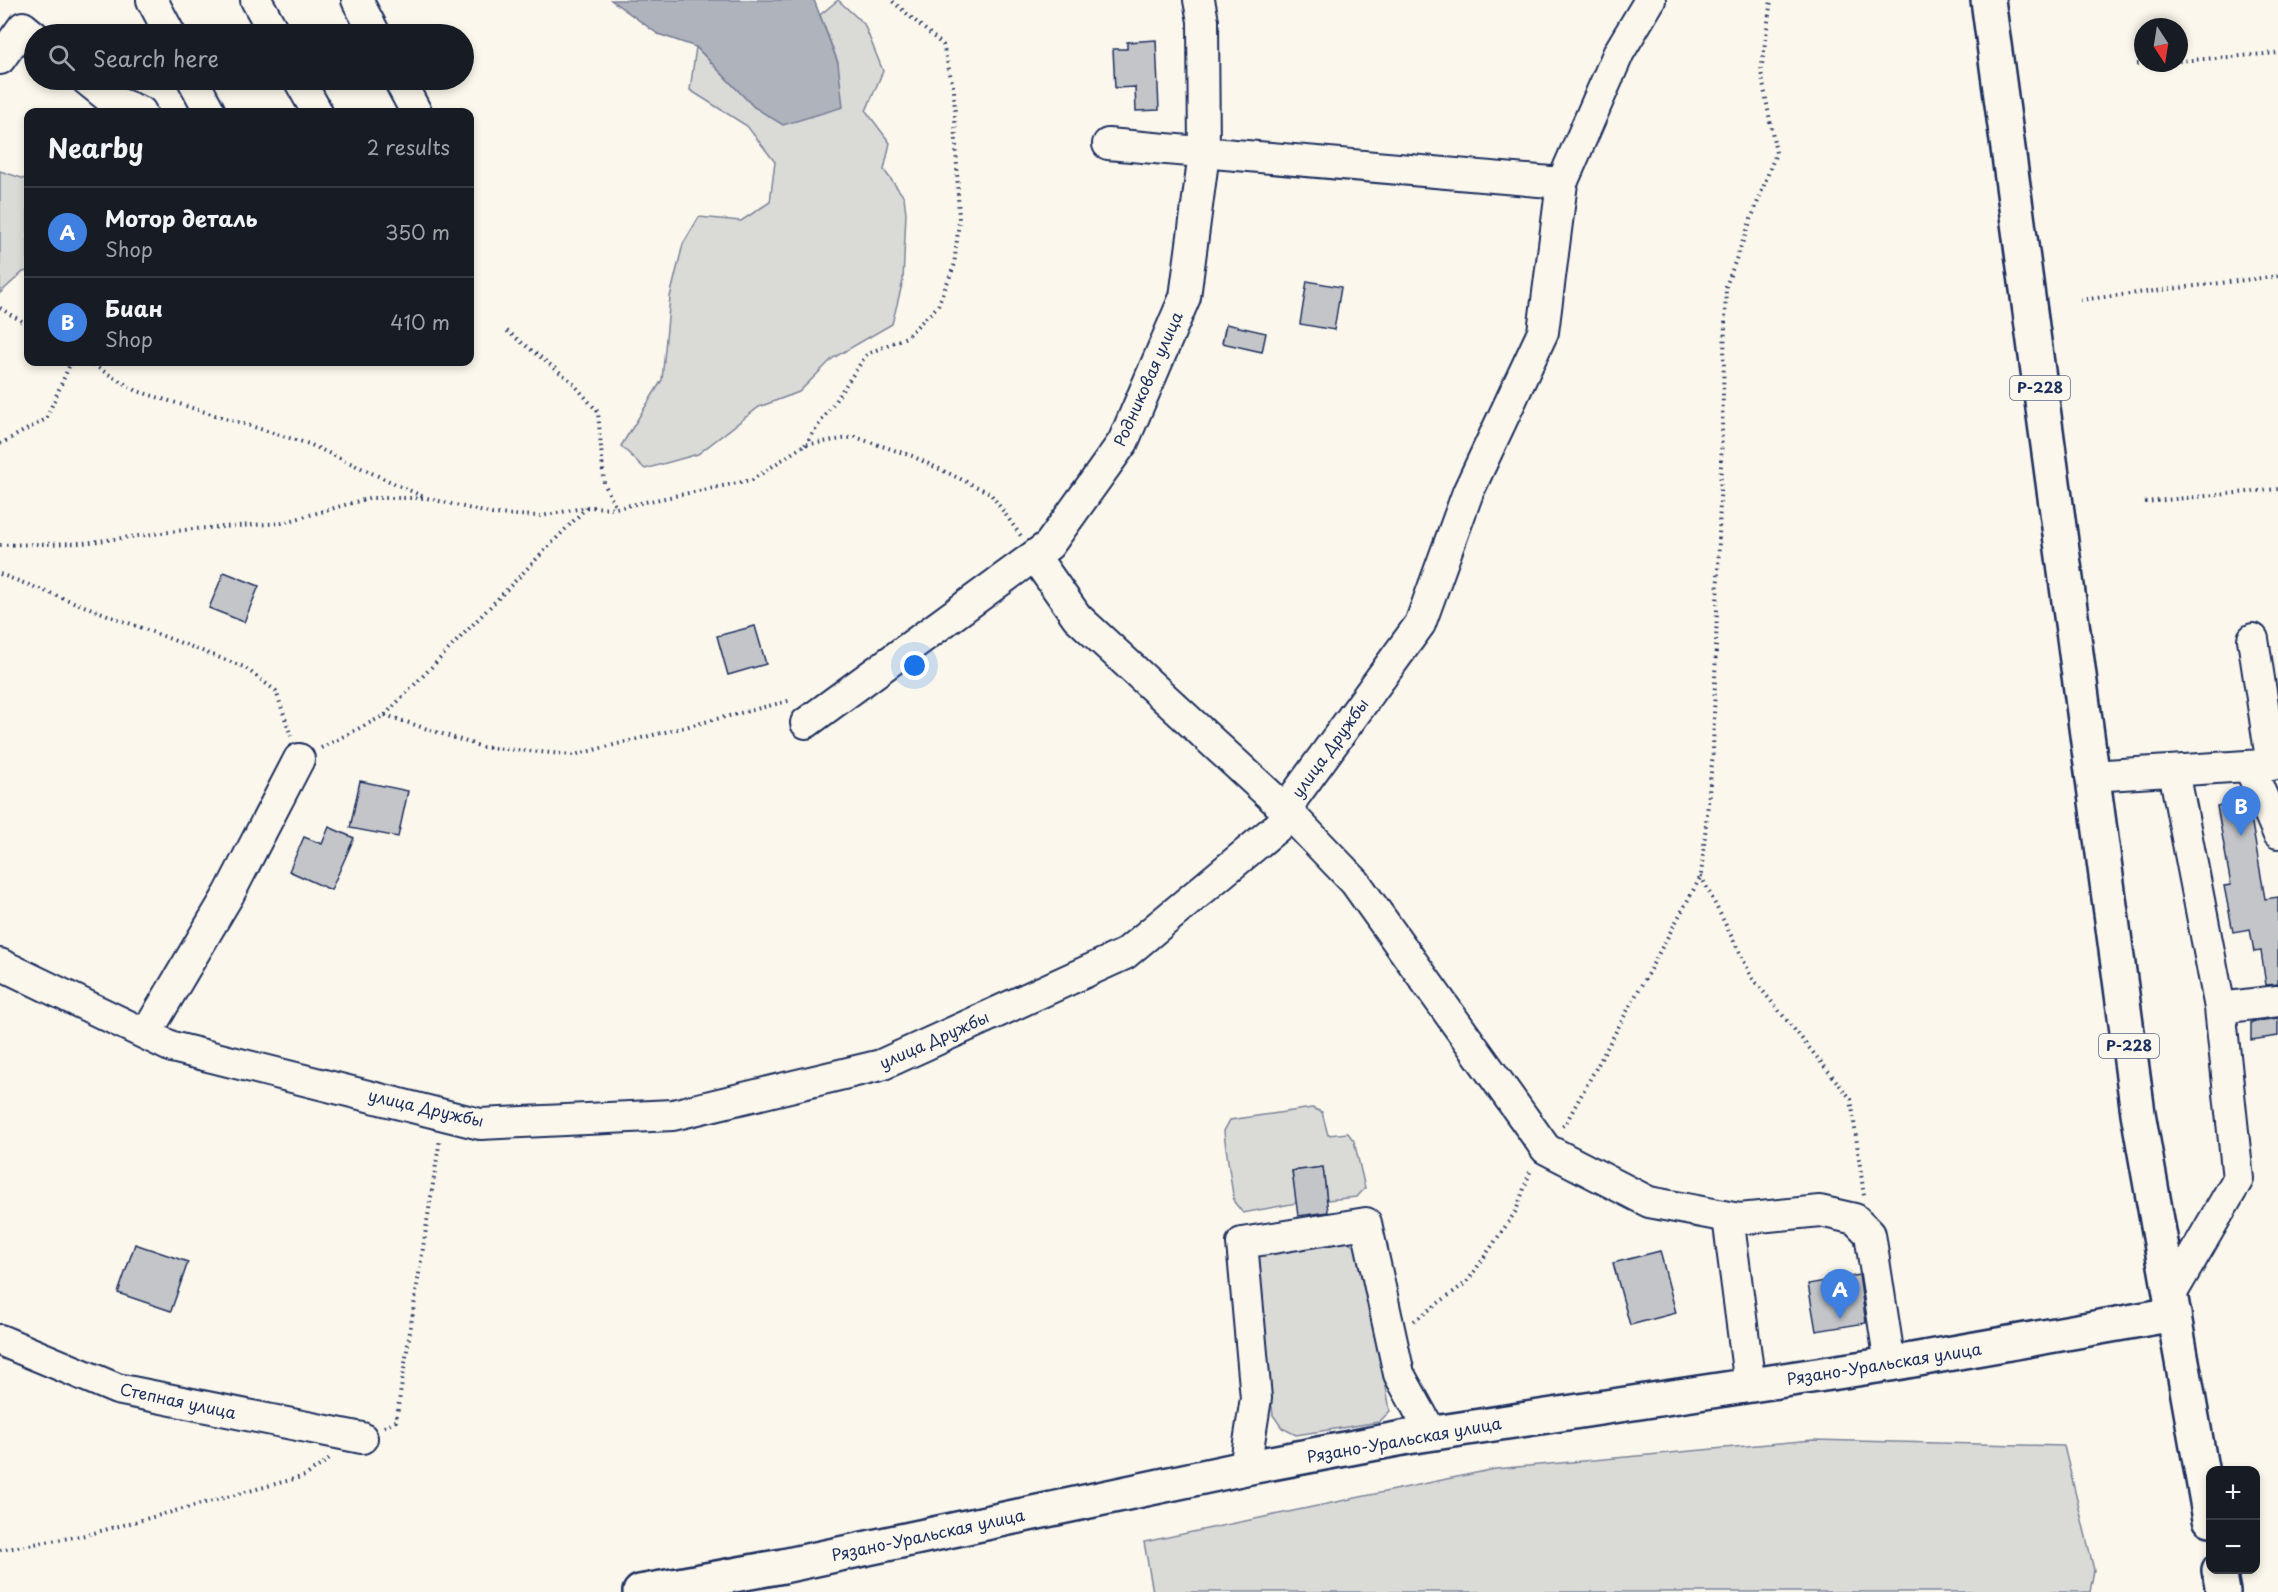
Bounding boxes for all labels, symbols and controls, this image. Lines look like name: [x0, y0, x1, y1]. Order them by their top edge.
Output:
north arrow: [2134, 18, 2188, 72]
search box: [24, 24, 474, 90]
icon: search: [45, 41, 78, 74]
text: Search here: [93, 41, 219, 74]
text: Nearby: [48, 128, 143, 167]
text: 2 results: [367, 132, 450, 162]
text: Мотор деталь: [105, 201, 258, 234]
text: A: [60, 217, 75, 247]
text: 350 m: [385, 217, 450, 247]
text: Shop: [105, 234, 153, 264]
text: Биан: [105, 291, 163, 324]
text: B: [61, 307, 74, 337]
text: 410 m: [390, 307, 450, 337]
street label: Родниковая улица: [1107, 307, 1188, 450]
text: Shop: [105, 324, 153, 354]
road number: Р-228: [2010, 376, 2070, 400]
your location: [900, 651, 929, 680]
street label: улица Дружбы: [1285, 693, 1373, 802]
pin: B: [2222, 786, 2260, 836]
street label: улица Дружбы: [875, 1004, 992, 1074]
road number: Р-228: [2099, 1034, 2159, 1058]
street label: улица Дружбы: [366, 1082, 486, 1132]
pin: A: [1820, 1270, 1860, 1319]
street label: Рязано-Уральская улица: [1785, 1336, 1983, 1390]
street label: Степная улица: [118, 1376, 239, 1424]
street label: Рязано-Уральская улица: [1305, 1410, 1503, 1468]
map controls: [2206, 1466, 2260, 1574]
button: +: [2206, 1466, 2260, 1520]
street label: Рязано-Уральская улица: [829, 1502, 1027, 1566]
button: −: [2206, 1520, 2260, 1574]

